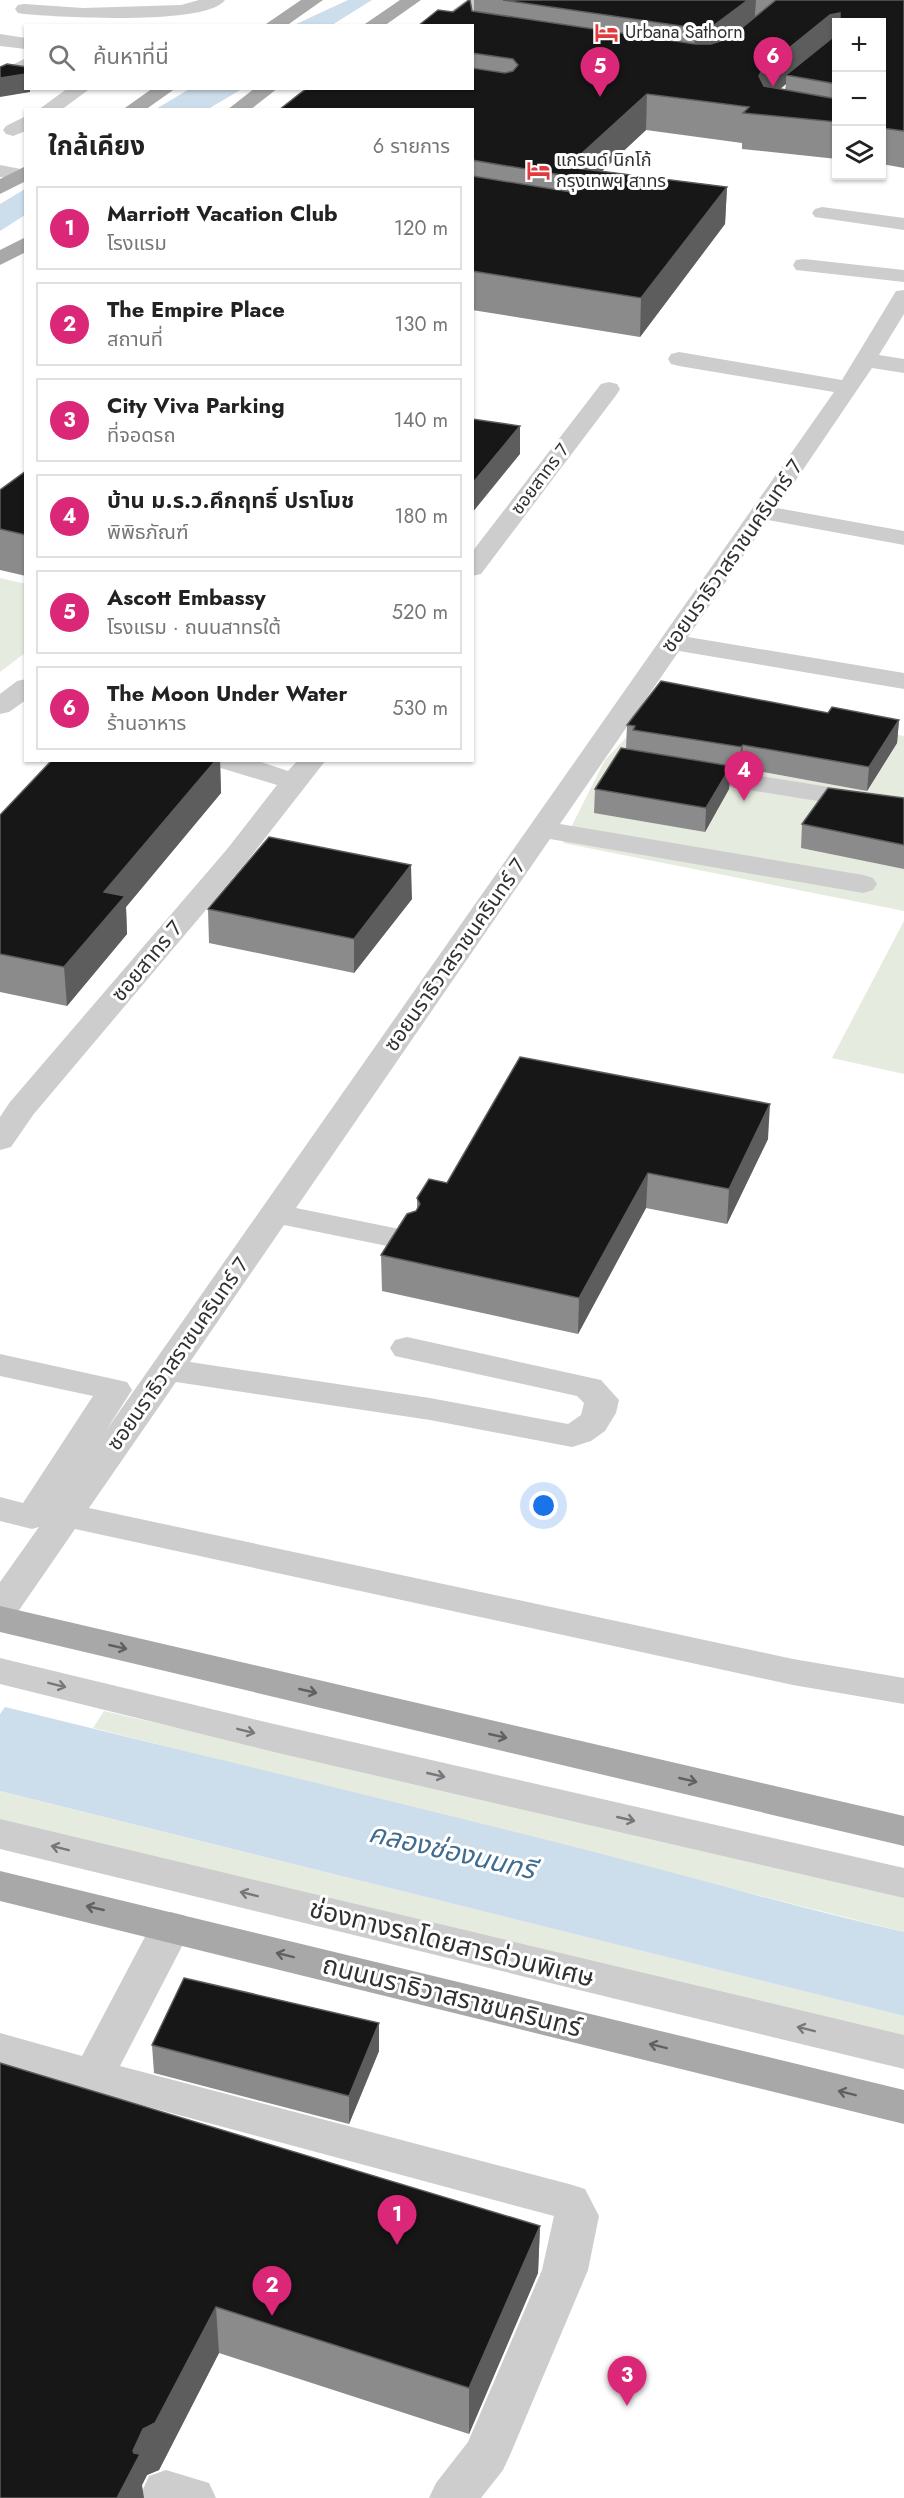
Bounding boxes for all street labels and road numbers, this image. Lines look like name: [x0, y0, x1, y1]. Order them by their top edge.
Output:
street label: ซอยสาทร 7: [505, 438, 576, 520]
street label: ซอยนราธิวาสราชนครินทร์ 7: [654, 453, 810, 659]
street label: ซอยนราธิวาสราชนครินทร์ 7: [377, 852, 533, 1058]
street label: ซอยสาทร 7: [104, 914, 190, 1008]
street label: ซอยนราธิวาสราชนครินทร์ 7: [100, 1251, 256, 1457]
street label: ช่องทางรถโดยสารด่วนพิเศษ: [306, 1889, 598, 1997]
street label: ถนนนราธิวาสราชนครินทร์: [319, 1945, 587, 2047]

